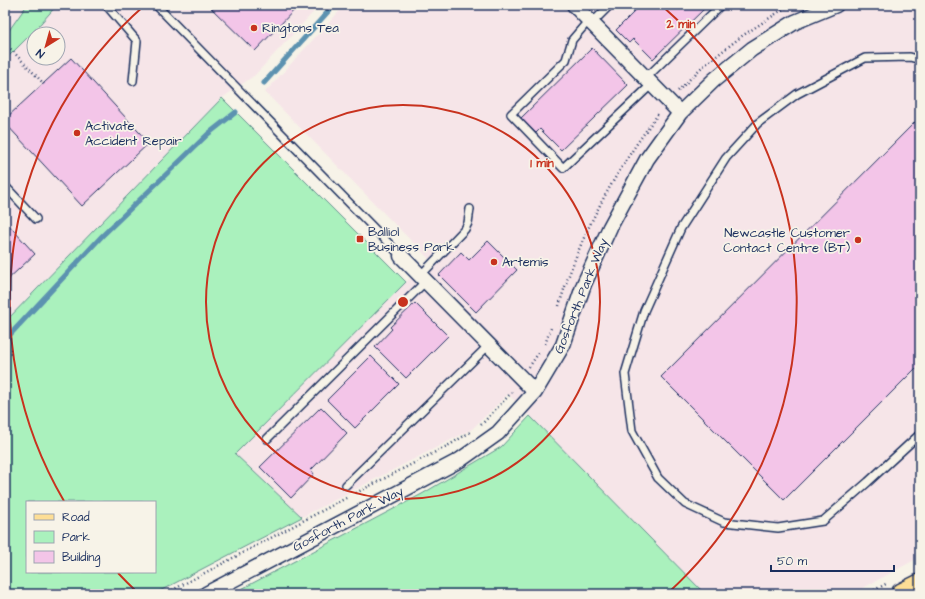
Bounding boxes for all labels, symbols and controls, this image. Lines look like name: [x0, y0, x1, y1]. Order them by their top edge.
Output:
text: 2 min: [666, 16, 695, 33]
place label: Ringtons Tea: [262, 19, 339, 38]
marker: Ringtons Tea: [249, 23, 259, 33]
north arrow: [26, 26, 66, 66]
text: N: [33, 45, 48, 62]
place label: Activate Accident Repair: [85, 117, 182, 150]
marker: Activate Accident Repair: [72, 128, 82, 138]
text: 1 min: [530, 155, 554, 172]
place label: Balliol Business Park: [368, 223, 454, 256]
place label: Newcastle Customer Contact Centre (BT): [723, 224, 850, 257]
marker: Balliol Business Park: [355, 234, 365, 244]
marker: Newcastle Customer Contact Centre (BT): [853, 235, 863, 245]
street label: Gosforth Park Way: [550, 236, 613, 357]
place label: Artemis: [502, 253, 549, 271]
marker: Artemis: [489, 257, 499, 267]
centre of rings: [396, 295, 410, 309]
street label: Gosforth Park Way: [289, 482, 407, 557]
legend: [26, 501, 156, 573]
text: Road: [62, 509, 90, 526]
text: Park: [62, 529, 90, 546]
scale bar: [771, 547, 894, 573]
text: Building: [62, 549, 100, 567]
text: 50 m: [777, 553, 808, 570]

